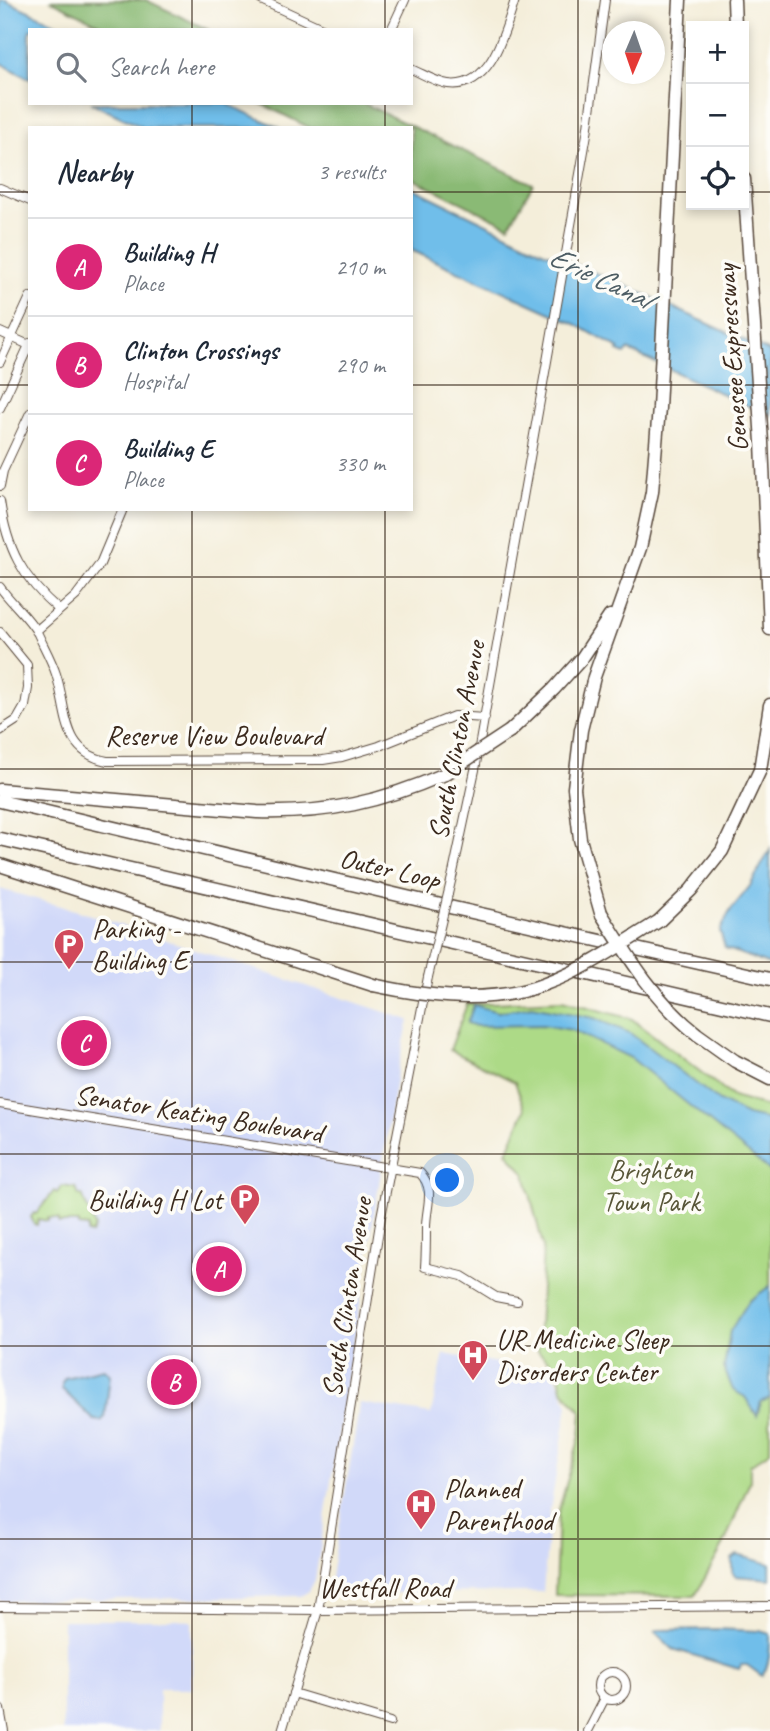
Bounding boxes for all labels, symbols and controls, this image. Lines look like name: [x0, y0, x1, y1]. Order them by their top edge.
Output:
north arrow: [602, 21, 665, 84]
map controls: [686, 21, 749, 210]
button: +: [686, 21, 749, 84]
search box: [28, 28, 413, 105]
icon: search: [52, 48, 90, 86]
text: Search here: [108, 50, 214, 83]
button: −: [686, 84, 749, 147]
button: locate: [686, 147, 749, 210]
text: Nearby: [56, 153, 132, 191]
text: 3 results: [318, 157, 385, 186]
text: Building H: [123, 236, 214, 269]
water label: Erie Canal: [543, 237, 666, 321]
text: A: [73, 253, 85, 282]
text: 210 m: [336, 253, 385, 282]
street label: Genesee Expressway: [707, 261, 756, 453]
text: Place: [123, 269, 163, 298]
text: Clinton Crossings: [123, 334, 278, 367]
text: B: [73, 351, 85, 380]
text: 290 m: [336, 351, 385, 380]
text: Hospital: [123, 367, 186, 396]
text: Building E: [123, 432, 213, 465]
text: C: [74, 449, 84, 478]
text: 330 m: [336, 449, 385, 478]
text: Place: [123, 465, 163, 494]
street label: South Clinton Avenue: [420, 636, 493, 842]
street label: Reserve View Boulevard: [105, 718, 327, 753]
street label: Outer Loop: [336, 840, 446, 898]
place label: Parking - Building E: [92, 911, 190, 978]
parking icon: Parking - Building E: [52, 927, 86, 971]
pin: C: [61, 1017, 107, 1069]
street label: Senator Keating Boulevard: [73, 1077, 329, 1151]
park label: Brighton Town Park: [603, 1152, 702, 1219]
your location: [430, 1163, 464, 1197]
place label: Building H Lot: [88, 1182, 225, 1217]
parking icon: Building H Lot: [228, 1182, 262, 1226]
street label: South Clinton Avenue: [313, 1193, 380, 1399]
pin: A: [196, 1243, 242, 1295]
place label: UR Medicine Sleep Disorders Center: [496, 1322, 670, 1389]
hospital icon: UR Medicine Sleep Disorders Center: [456, 1338, 490, 1382]
pin: B: [151, 1356, 197, 1408]
place label: Planned Parenthood: [444, 1471, 557, 1538]
hospital icon: Planned Parenthood: [404, 1487, 438, 1531]
street label: Westfall Road: [319, 1570, 455, 1605]

